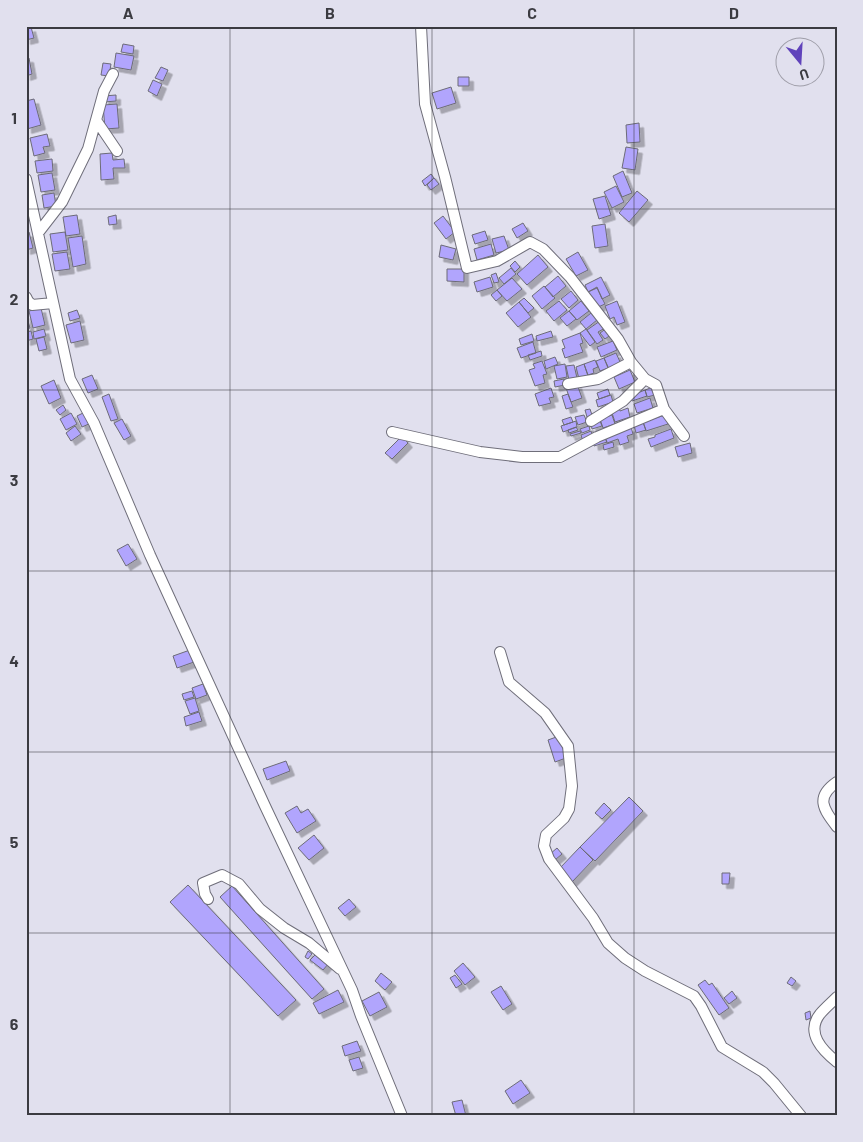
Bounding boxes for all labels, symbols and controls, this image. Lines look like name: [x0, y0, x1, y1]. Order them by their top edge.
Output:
text: A: [123, 3, 134, 22]
text: B: [325, 3, 335, 22]
text: C: [527, 3, 537, 22]
text: D: [729, 3, 739, 22]
north arrow: [776, 38, 826, 88]
text: U: [797, 65, 811, 84]
text: 1: [11, 108, 17, 127]
text: 2: [10, 289, 19, 308]
text: 3: [10, 470, 18, 489]
text: 4: [9, 651, 19, 670]
text: 5: [10, 832, 19, 851]
text: 6: [10, 1014, 19, 1033]

